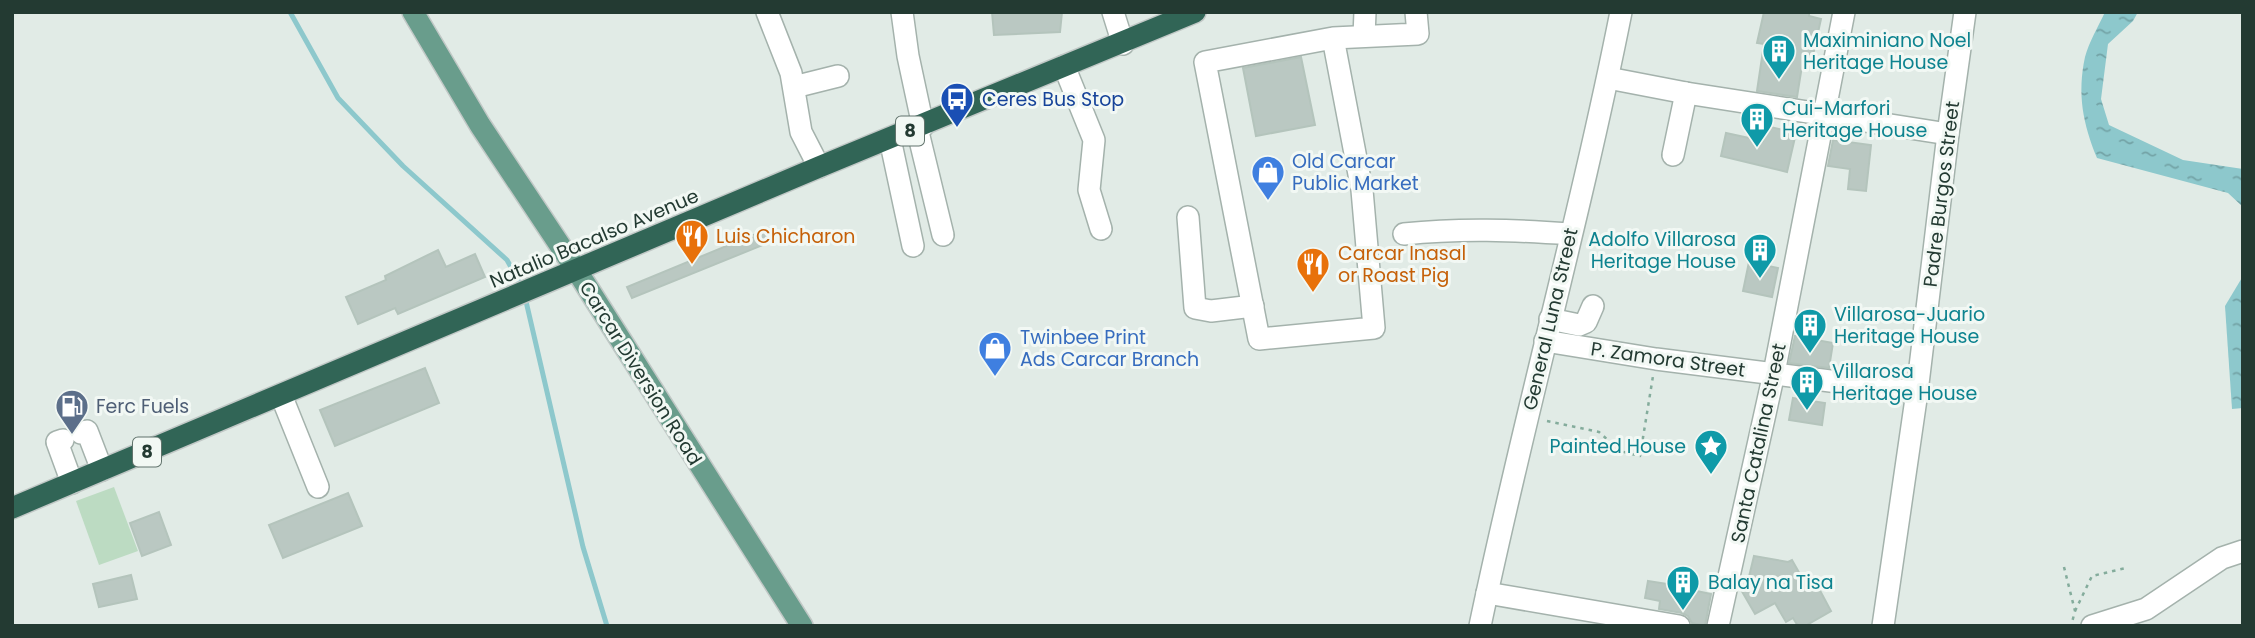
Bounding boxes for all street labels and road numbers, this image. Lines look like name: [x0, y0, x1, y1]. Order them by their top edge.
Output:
street label: Padre Burgos Street: [1917, 99, 1966, 289]
road number: 8: [896, 116, 924, 146]
street label: Natalio Bacalso Avenue: [486, 182, 703, 295]
street label: General Luna Street: [1516, 225, 1585, 413]
street label: Carcar Diversion Road: [573, 276, 708, 470]
street label: P. Zamora Street: [1589, 335, 1747, 384]
street label: Santa Catalina Street: [1724, 341, 1793, 545]
road number: 8: [133, 438, 161, 466]

